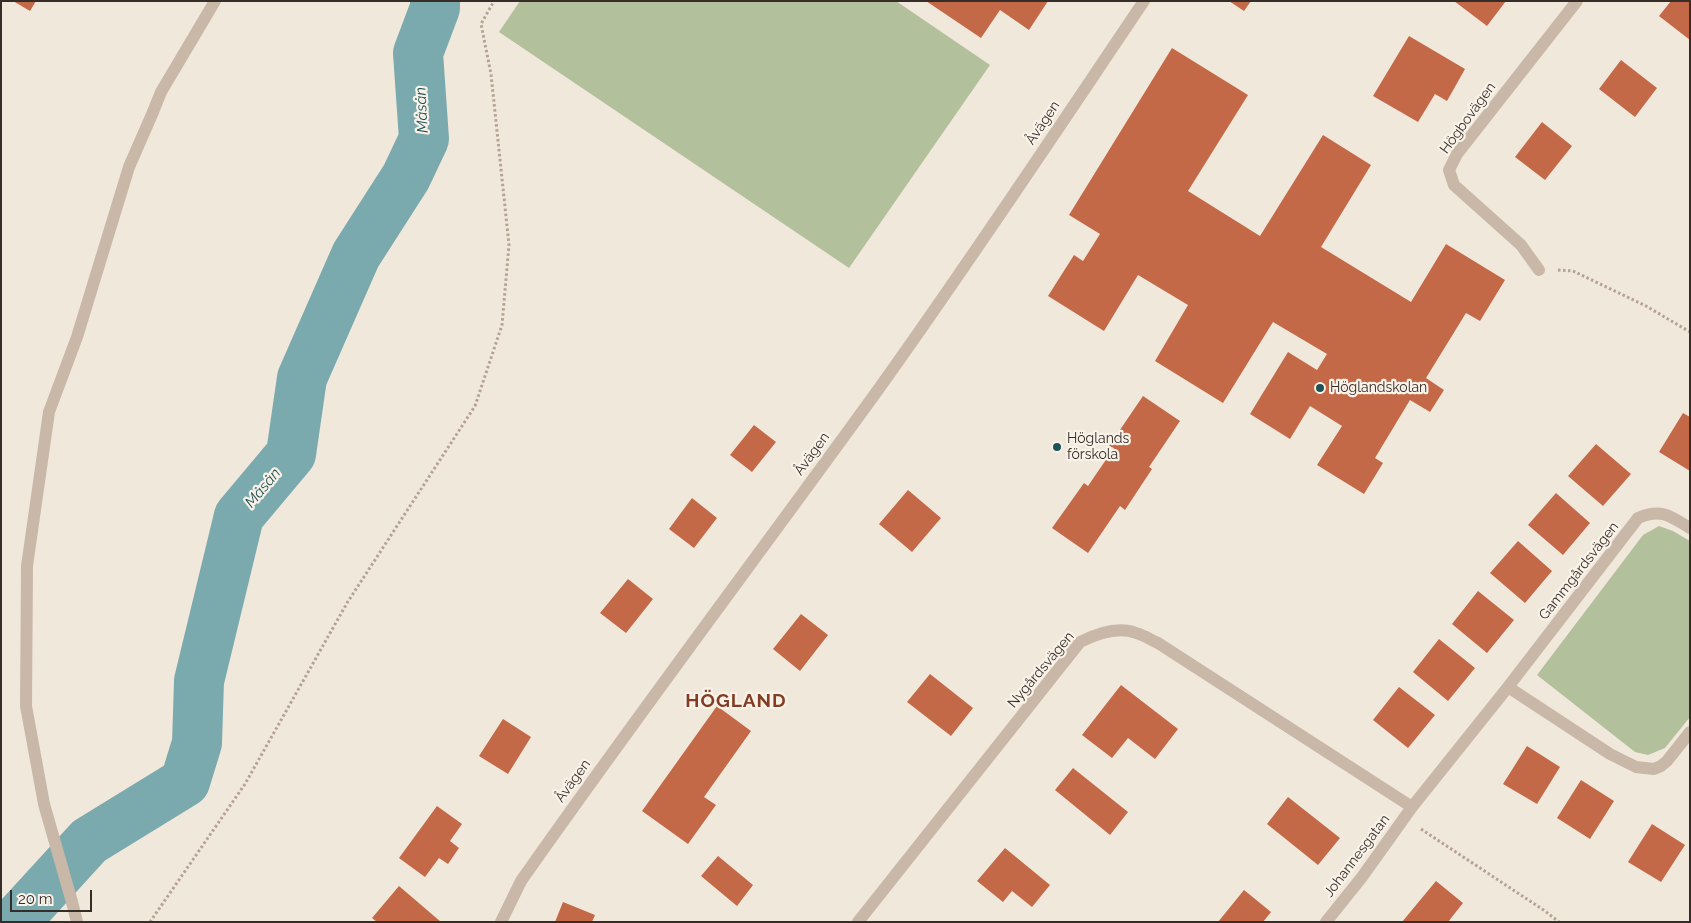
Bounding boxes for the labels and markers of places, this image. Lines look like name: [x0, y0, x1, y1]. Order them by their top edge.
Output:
place label: Höglandskolan: [1330, 380, 1427, 396]
marker: Höglandskolan: [1314, 382, 1326, 394]
place label: Höglands förskola: [1067, 431, 1129, 464]
marker: Höglands förskola: [1051, 441, 1063, 453]

